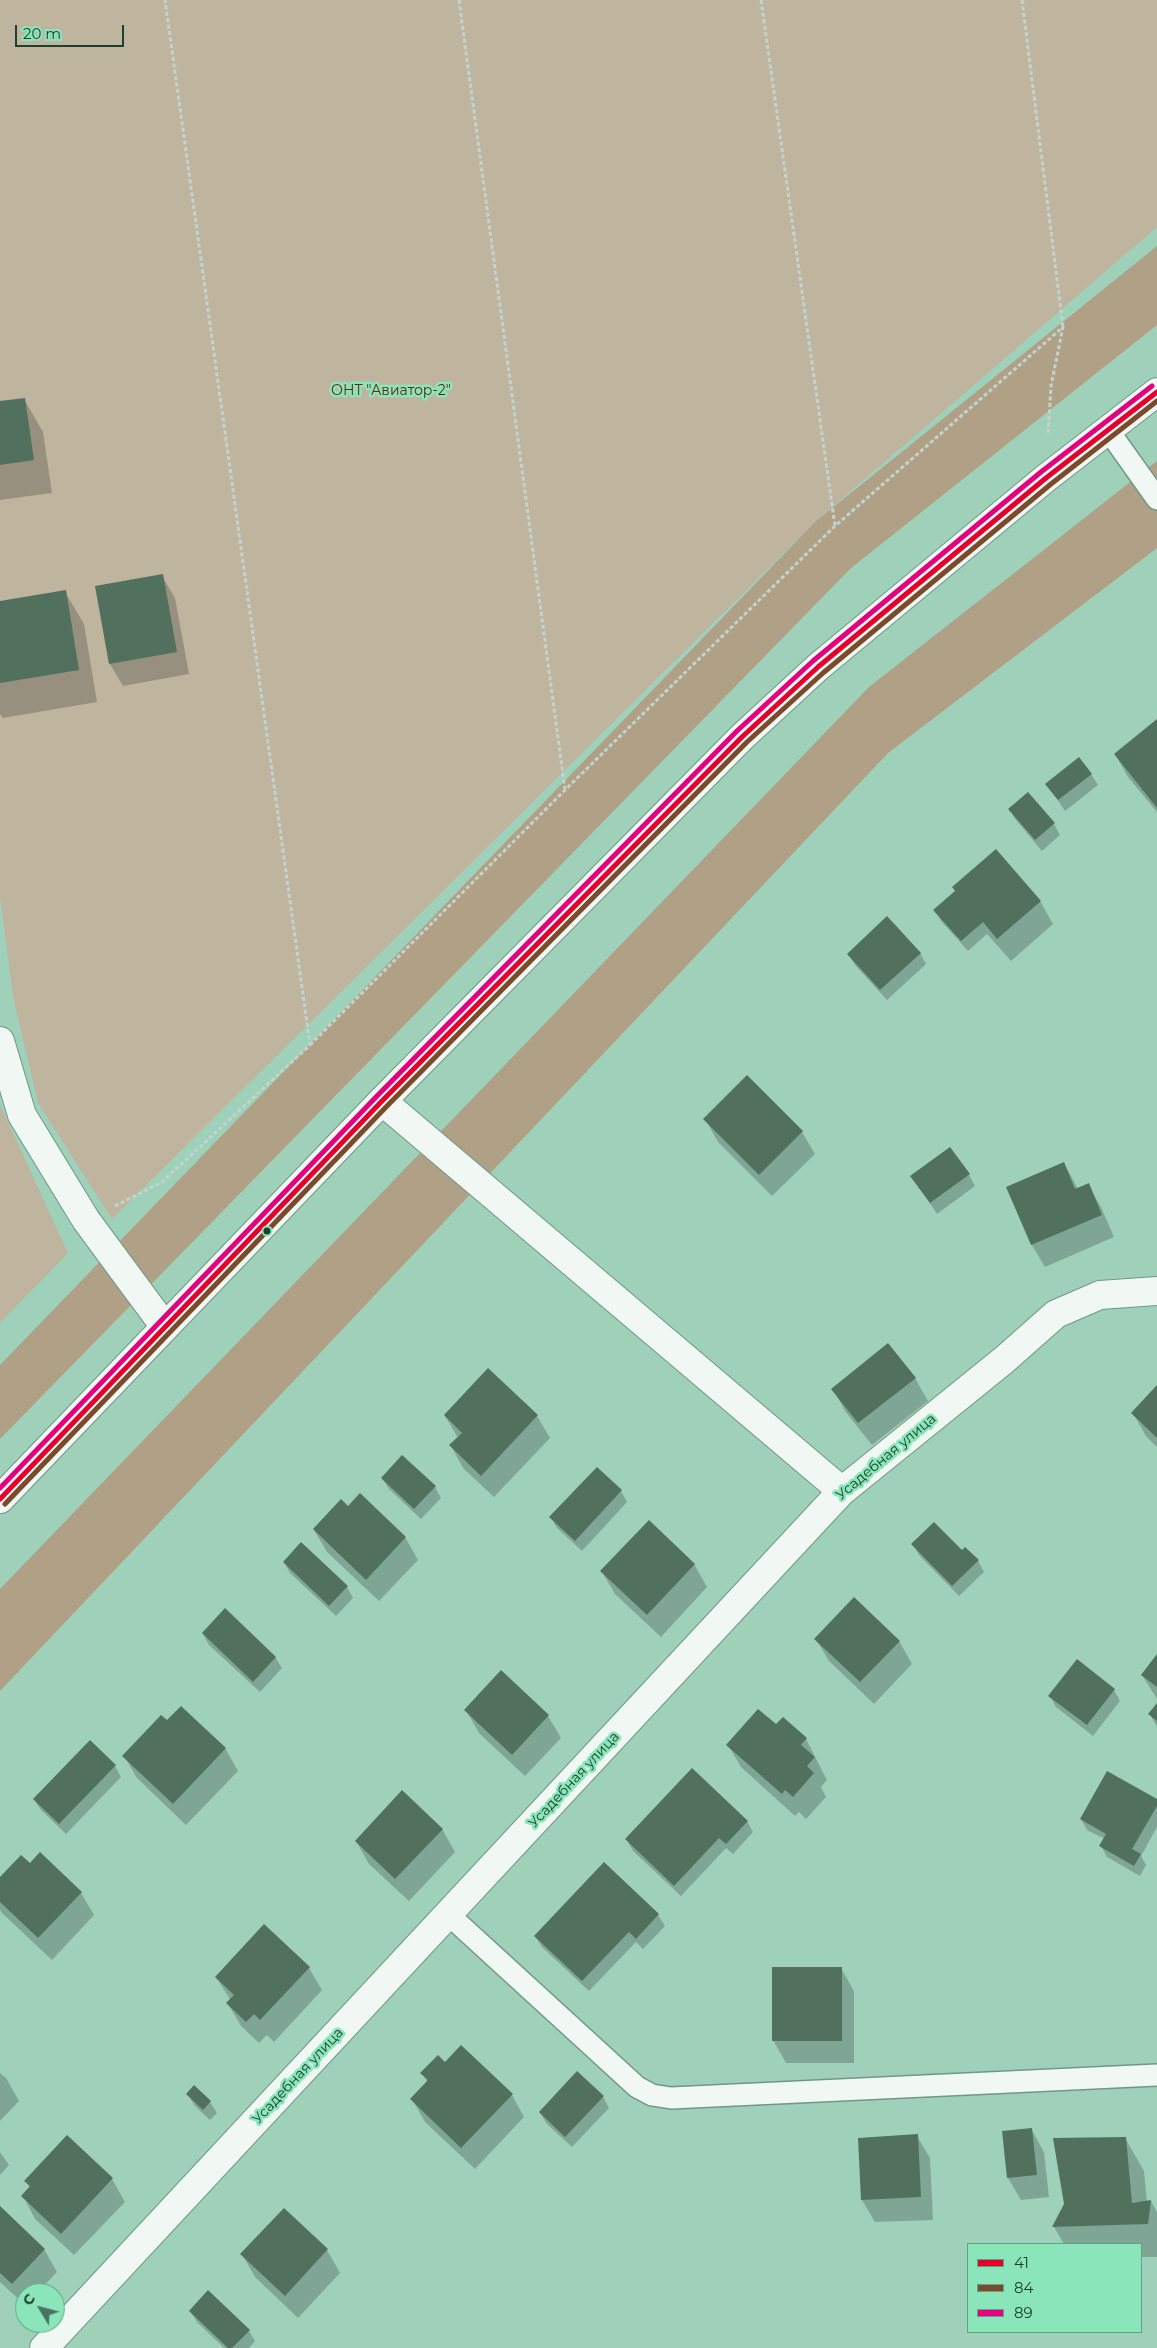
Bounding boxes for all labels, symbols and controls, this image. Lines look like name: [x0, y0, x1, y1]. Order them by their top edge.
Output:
scale bar: [18, 15, 126, 47]
text: 20 m: [23, 24, 61, 43]
park label: ОНТ "Авиатор-2": [331, 383, 451, 399]
unlabelled marker: [262, 1226, 272, 1236]
street label: Усадебная улица: [833, 1410, 939, 1504]
street label: Усадебная улица: [525, 1728, 623, 1832]
street label: Усадебная улица: [249, 2024, 347, 2128]
legend: [967, 2243, 1142, 2333]
text: 41: [1014, 2253, 1029, 2272]
text: 84: [1014, 2278, 1034, 2297]
north arrow: [15, 2283, 65, 2333]
text: С: [19, 2290, 39, 2309]
text: 89: [1014, 2303, 1033, 2322]

